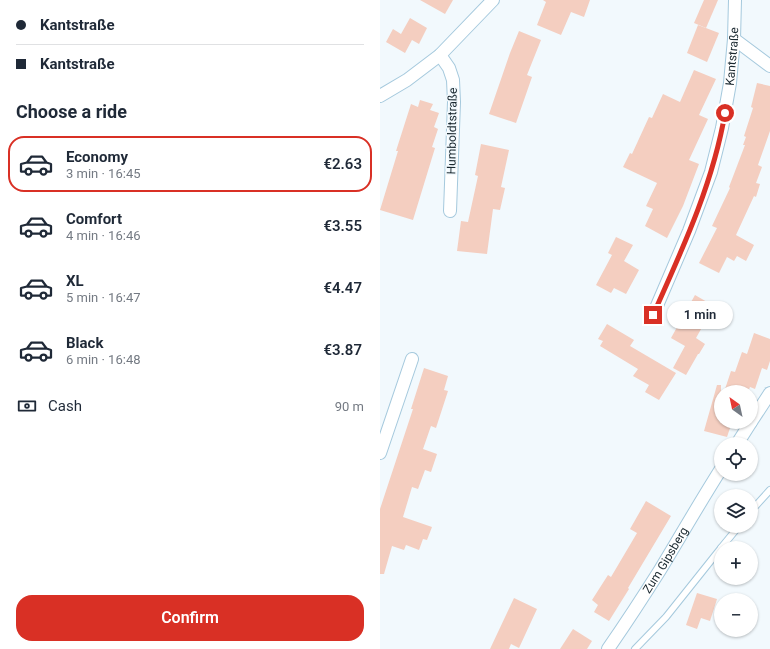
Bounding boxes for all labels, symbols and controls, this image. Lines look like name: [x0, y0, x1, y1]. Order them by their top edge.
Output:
text: Kantstraße: [40, 16, 115, 34]
street label: Kantstraße: [723, 27, 741, 86]
text: Kantstraße: [40, 55, 115, 73]
street label: Humboldtstraße: [444, 87, 460, 175]
text: Choose a ride: [16, 101, 127, 122]
route start: [716, 104, 734, 122]
icon: car: [18, 146, 54, 182]
text: Economy: [66, 148, 128, 166]
text: €2.63: [323, 155, 362, 173]
text: 3 min · 16:45: [66, 166, 141, 181]
icon: car: [18, 208, 54, 244]
text: Comfort: [66, 210, 122, 228]
text: €3.55: [323, 217, 362, 235]
text: 4 min · 16:46: [66, 228, 141, 243]
icon: car: [18, 270, 54, 306]
text: XL: [66, 272, 84, 290]
text: €4.47: [323, 279, 362, 297]
text: 5 min · 16:47: [66, 290, 141, 305]
callout: 1 min: [667, 301, 733, 329]
route end: [644, 306, 662, 324]
text: 1 min: [684, 307, 716, 322]
icon: car: [18, 332, 54, 368]
text: Black: [66, 334, 103, 352]
text: €3.87: [323, 341, 362, 359]
text: 6 min · 16:48: [66, 352, 141, 367]
north arrow: [714, 385, 758, 429]
map controls: [714, 385, 758, 637]
icon: cash: [16, 395, 38, 417]
text: Cash: [48, 397, 82, 415]
text: 90 m: [335, 399, 364, 414]
button: locate: [714, 437, 758, 481]
button: layers: [714, 489, 758, 533]
street label: Zum Gipsberg: [640, 524, 691, 596]
button: +: [714, 541, 758, 585]
button: −: [714, 593, 758, 637]
button: Confirm: [16, 595, 364, 641]

